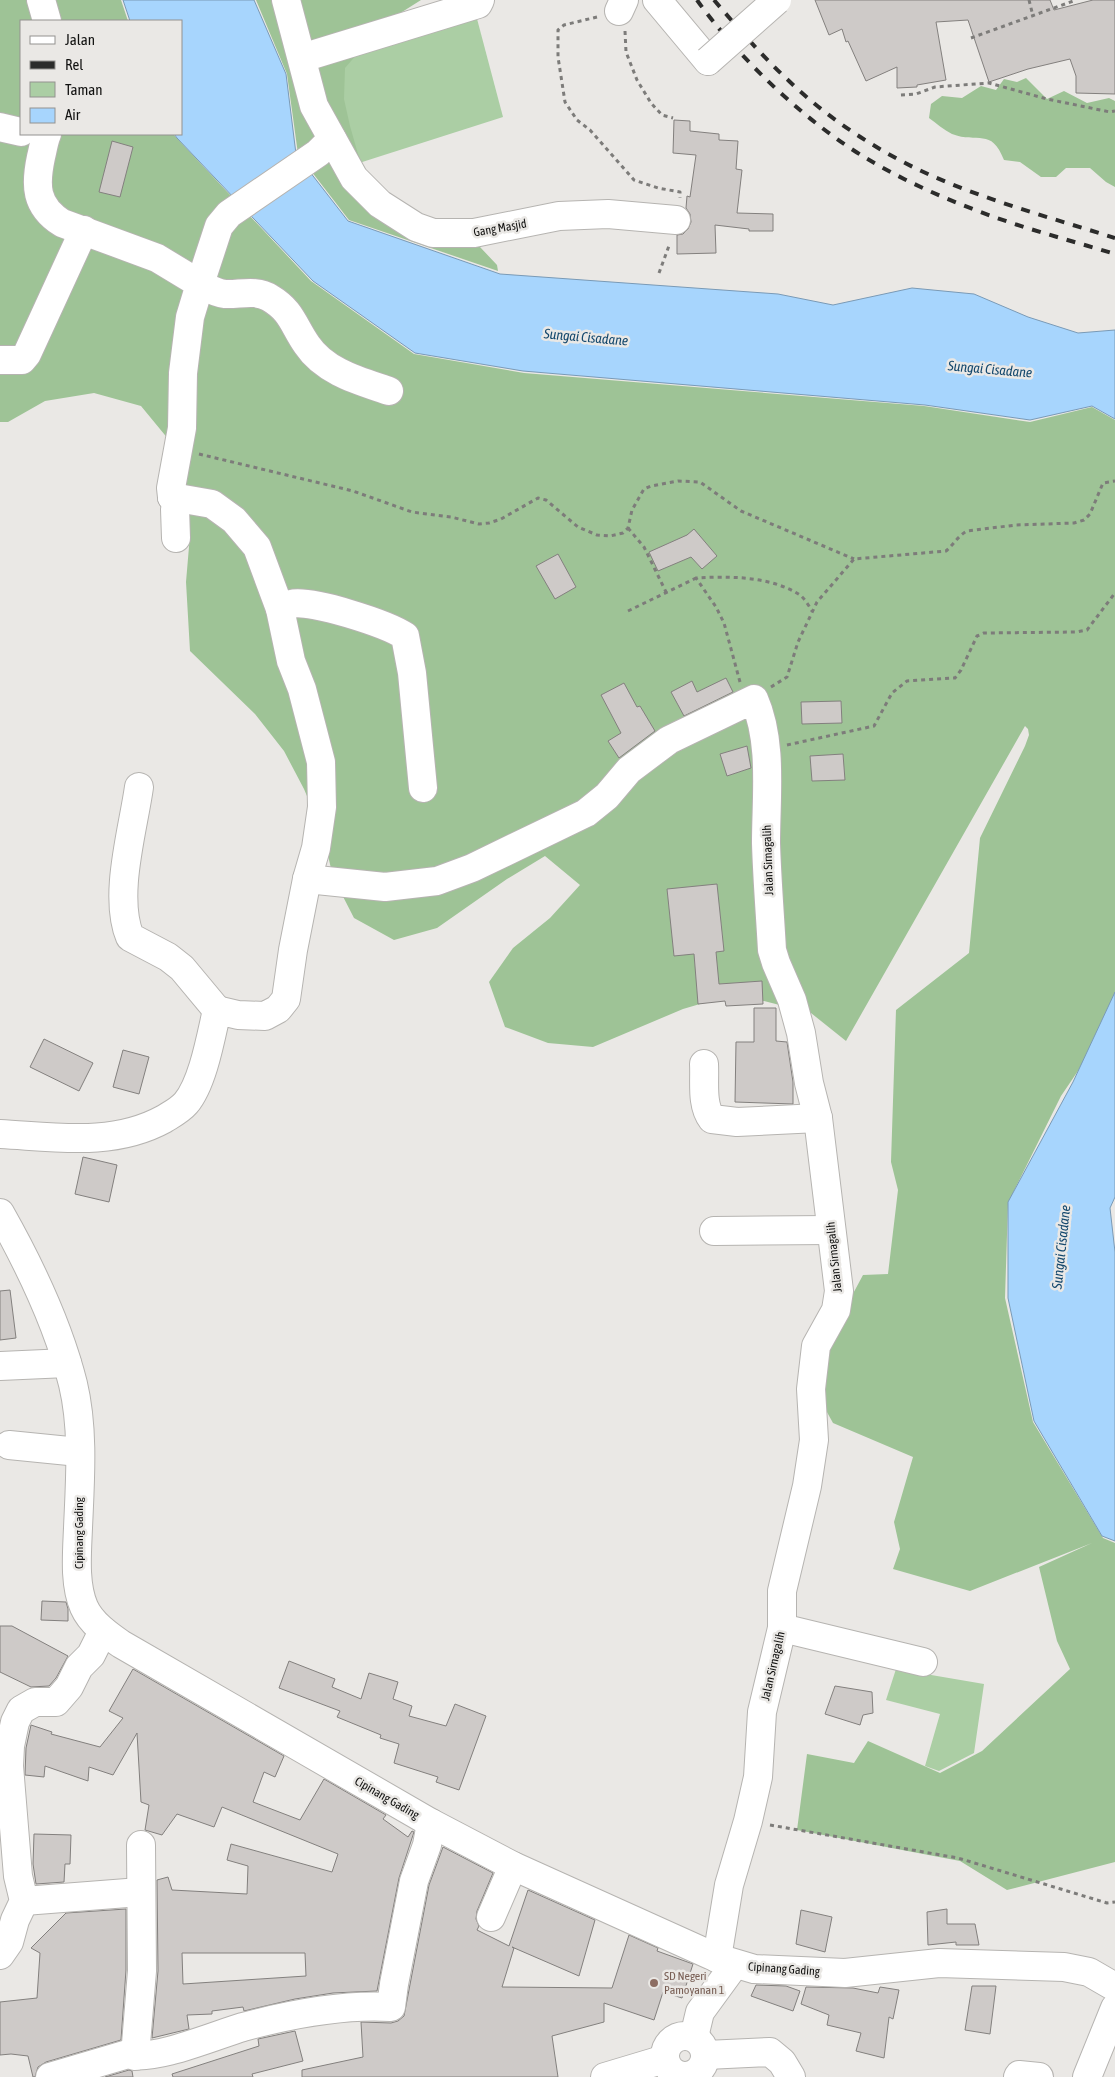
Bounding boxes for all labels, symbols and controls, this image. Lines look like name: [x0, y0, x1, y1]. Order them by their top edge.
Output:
legend: [20, 20, 182, 135]
text: Jalan: [65, 31, 95, 48]
text: Rel: [65, 56, 83, 73]
text: Taman: [65, 81, 103, 98]
text: Air: [65, 106, 81, 123]
street label: Gang Masjid: [472, 216, 528, 240]
water label: Sungai Cisadane: [542, 325, 629, 349]
water label: Sungai Cisadane: [946, 357, 1033, 381]
street label: Jalan Sirnagalih: [760, 824, 776, 896]
water label: Sungai Cisadane: [1049, 1204, 1073, 1291]
street label: Jalan Sirnagalih: [823, 1221, 845, 1293]
street label: Cipinang Gading: [72, 1496, 86, 1569]
street label: Jalan Sirnagalih: [758, 1630, 788, 1702]
street label: Cipinang Gading: [352, 1774, 422, 1822]
street label: Cipinang Gading: [748, 1960, 821, 1979]
place label: SD Negeri Pamoyanan 1: [664, 1969, 725, 1997]
marker: SD Negeri Pamoyanan 1: [648, 1977, 660, 1989]

